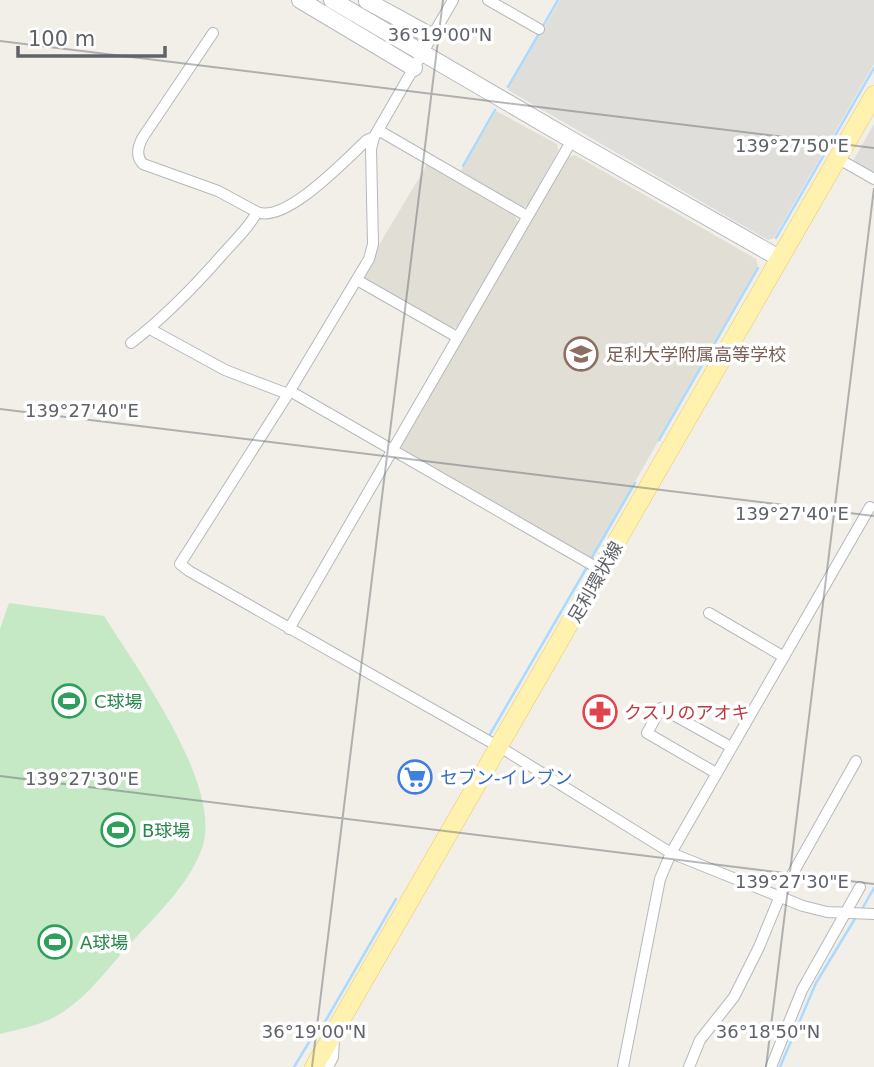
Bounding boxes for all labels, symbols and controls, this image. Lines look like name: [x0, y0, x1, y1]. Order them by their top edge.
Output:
scale bar: [18, 14, 164, 58]
text: 36°19'00"N: [388, 24, 492, 45]
text: 100 m: [28, 27, 95, 51]
text: 139°27'50"E: [735, 135, 849, 156]
school or university icon: 足利大学附属高等学校: [562, 335, 600, 373]
place label: 足利大学附属高等学校: [606, 344, 786, 365]
text: 139°27'40"E: [25, 400, 139, 421]
text: 139°27'40"E: [735, 503, 849, 524]
street label: 足利環状線: [563, 538, 627, 626]
sports icon: C球場: [50, 682, 88, 720]
place label: C球場: [94, 691, 143, 712]
pharmacy icon: クスリのアオキ: [581, 693, 619, 731]
place label: クスリのアオキ: [624, 702, 749, 723]
supermarket icon: セブン-イレブン: [396, 758, 434, 796]
place label: セブン-イレブン: [440, 767, 573, 788]
text: 139°27'30"E: [25, 768, 139, 789]
sports icon: B球場: [99, 811, 137, 849]
place label: B球場: [142, 820, 190, 841]
text: 139°27'30"E: [735, 871, 849, 892]
sports icon: A球場: [36, 923, 74, 961]
place label: A球場: [80, 932, 128, 953]
text: 36°19'00"N: [262, 1021, 366, 1042]
text: 36°18'50"N: [716, 1021, 820, 1042]

